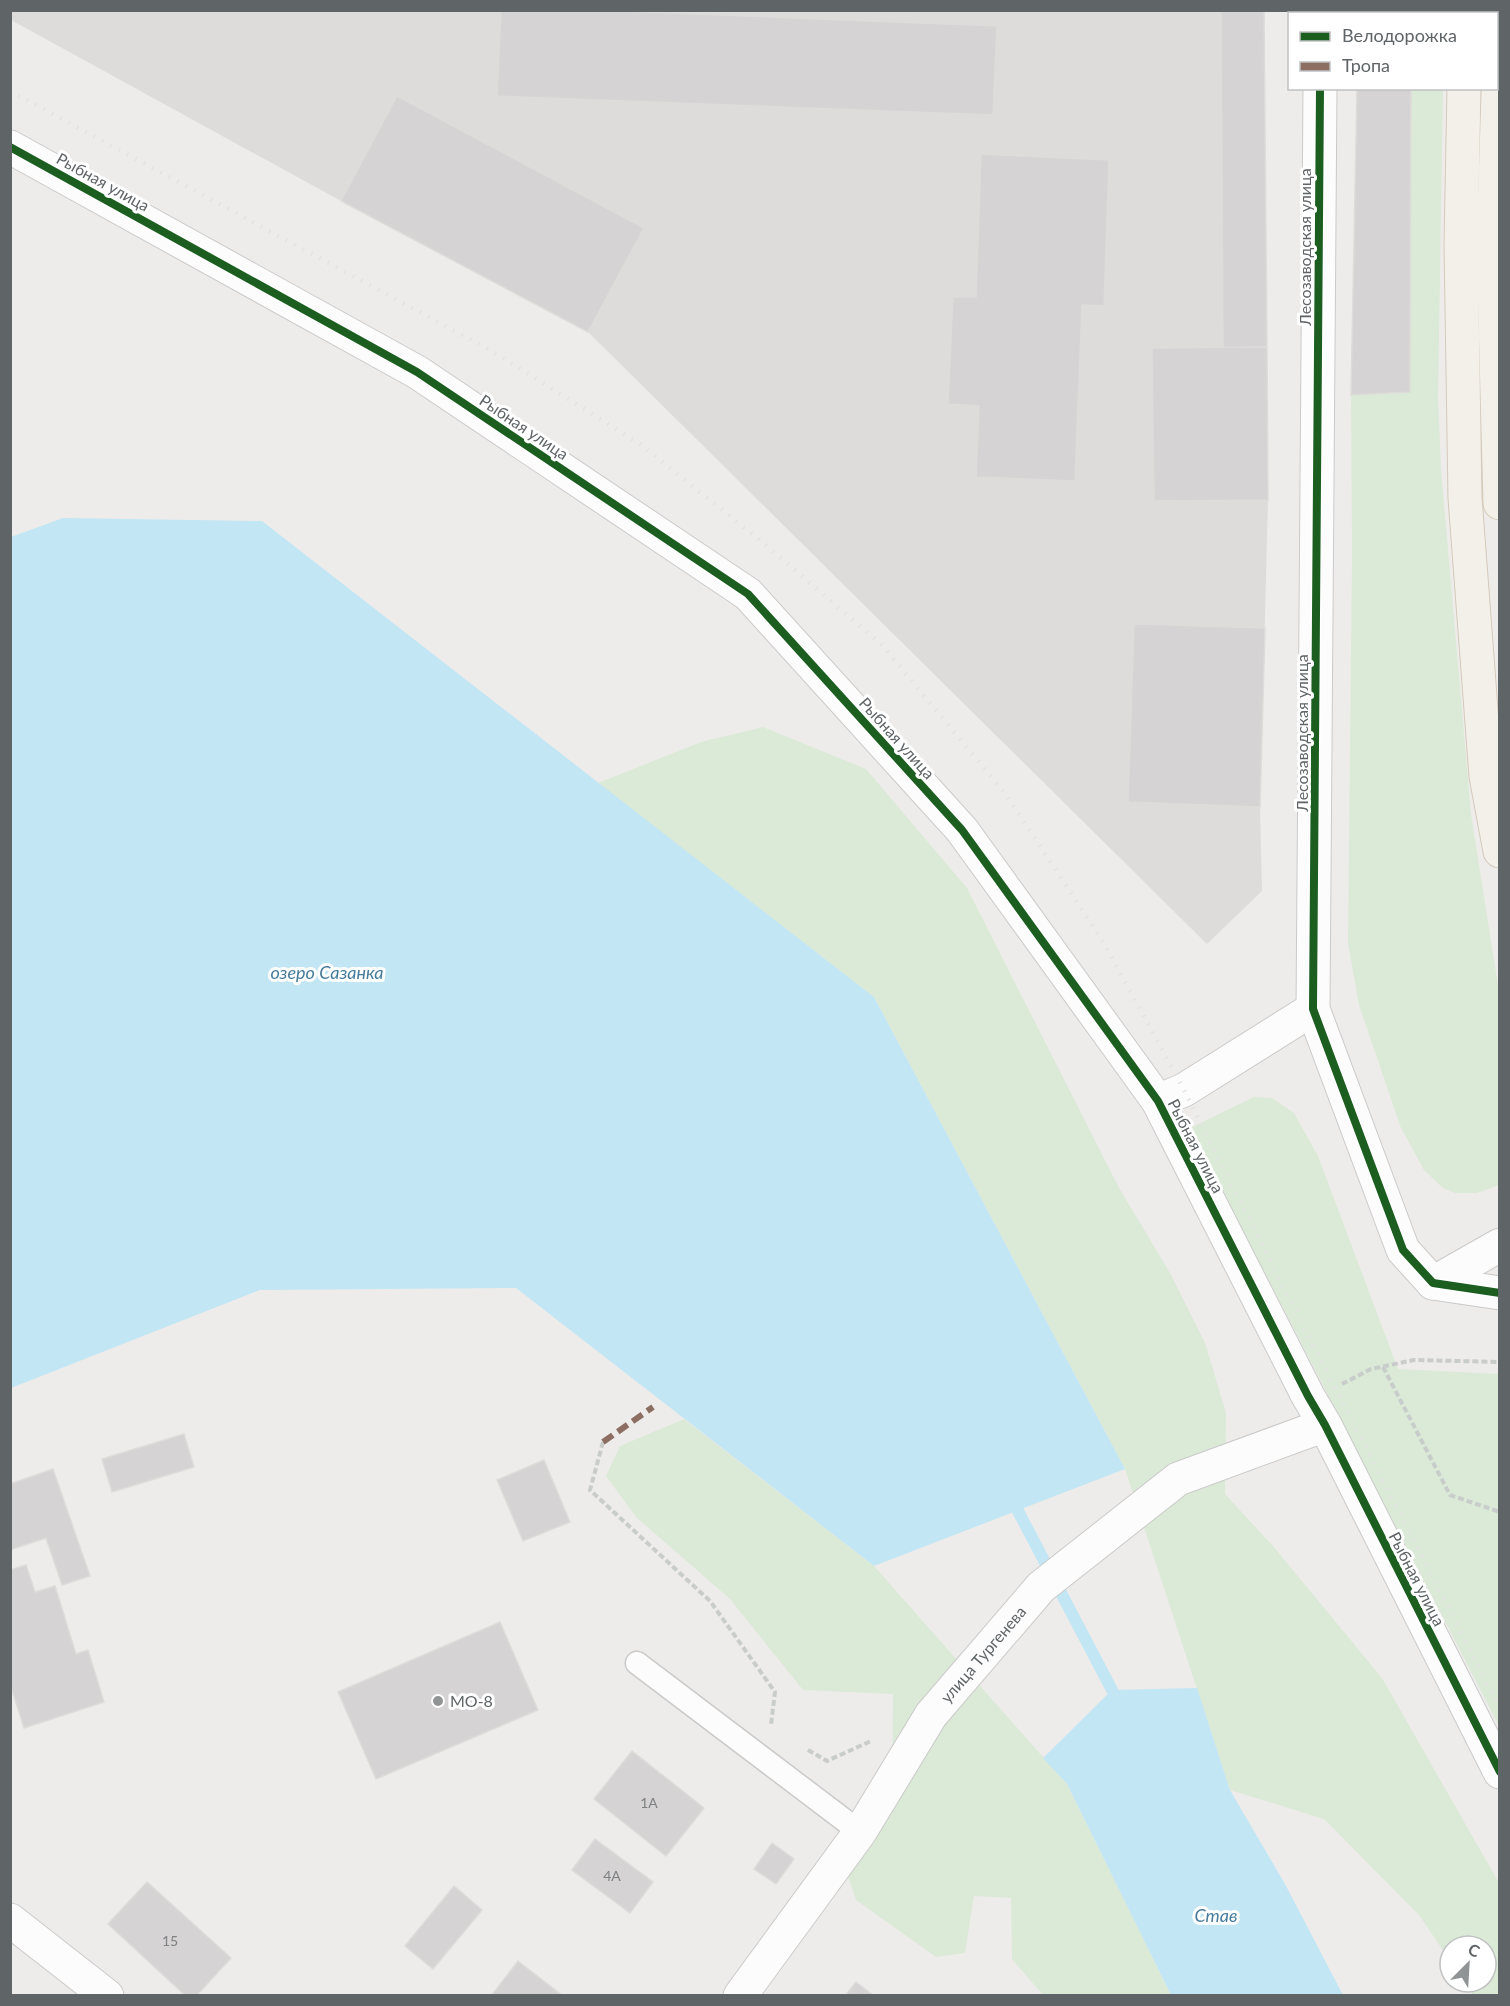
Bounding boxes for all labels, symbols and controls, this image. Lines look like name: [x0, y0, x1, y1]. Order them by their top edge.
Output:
legend: [1288, 12, 1498, 90]
text: Велодорожка: [1342, 24, 1457, 46]
text: Тропа: [1342, 54, 1390, 76]
street label: Рыбная улица: [54, 148, 153, 215]
street label: Лесозаводская улица: [1295, 168, 1314, 327]
street label: Рыбная улица: [476, 390, 572, 463]
street label: Лесозаводская улица: [1292, 654, 1311, 813]
street label: Рыбная улица: [856, 693, 939, 782]
water label: озеро Сазанка: [270, 961, 384, 983]
street label: Рыбная улица: [1165, 1096, 1228, 1196]
street label: Рыбная улица: [1386, 1529, 1449, 1629]
street label: улица Тургенева: [936, 1602, 1029, 1706]
place label: MO-8: [450, 1691, 493, 1710]
marker: MO-8: [431, 1694, 445, 1708]
house number: 1А: [640, 1794, 658, 1811]
house number: 4А: [603, 1867, 621, 1884]
water label: Став: [1194, 1904, 1238, 1926]
house number: 15: [162, 1932, 178, 1949]
north arrow: [1438, 1934, 1498, 1994]
text: С: [1466, 1939, 1483, 1961]

